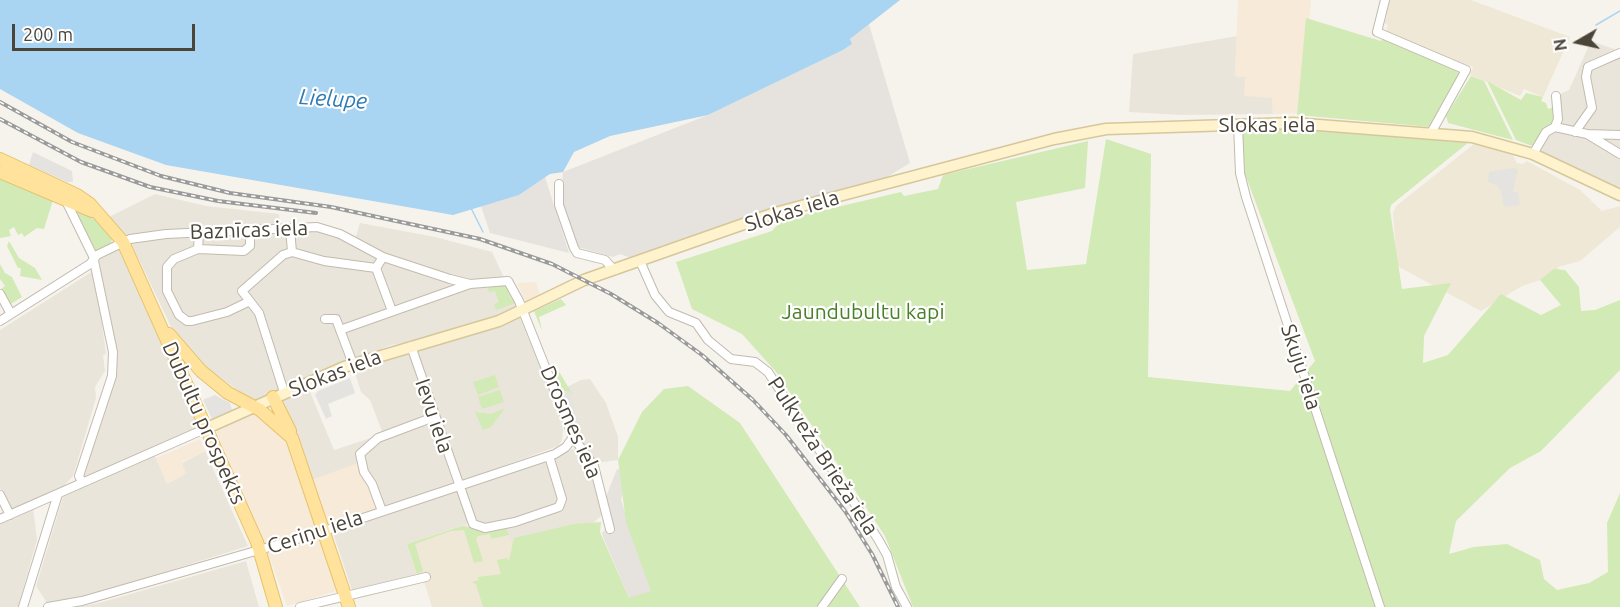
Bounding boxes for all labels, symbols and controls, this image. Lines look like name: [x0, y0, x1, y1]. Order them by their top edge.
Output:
scale bar: [15, 12, 198, 50]
north arrow: [1548, 12, 1608, 72]
text: 200 m: [23, 24, 73, 44]
text: N: [1550, 38, 1570, 52]
water label: Lielupe: [298, 83, 368, 115]
street label: Slokas iela: [1218, 112, 1316, 138]
street label: Slokas iela: [742, 185, 842, 237]
street label: Baznīcas iela: [189, 215, 309, 245]
park label: Jaundubultu kapi: [782, 299, 944, 325]
street label: Skuju iela: [1275, 321, 1327, 413]
street label: Dubultu prospekts: [157, 338, 251, 508]
street label: Slokas iela: [285, 344, 385, 402]
street label: Drosmes iela: [535, 362, 607, 482]
street label: Pulkveža Brieža iela: [762, 372, 884, 540]
street label: Ievu iela: [410, 375, 458, 457]
street label: Ceriņu iela: [264, 505, 366, 559]

